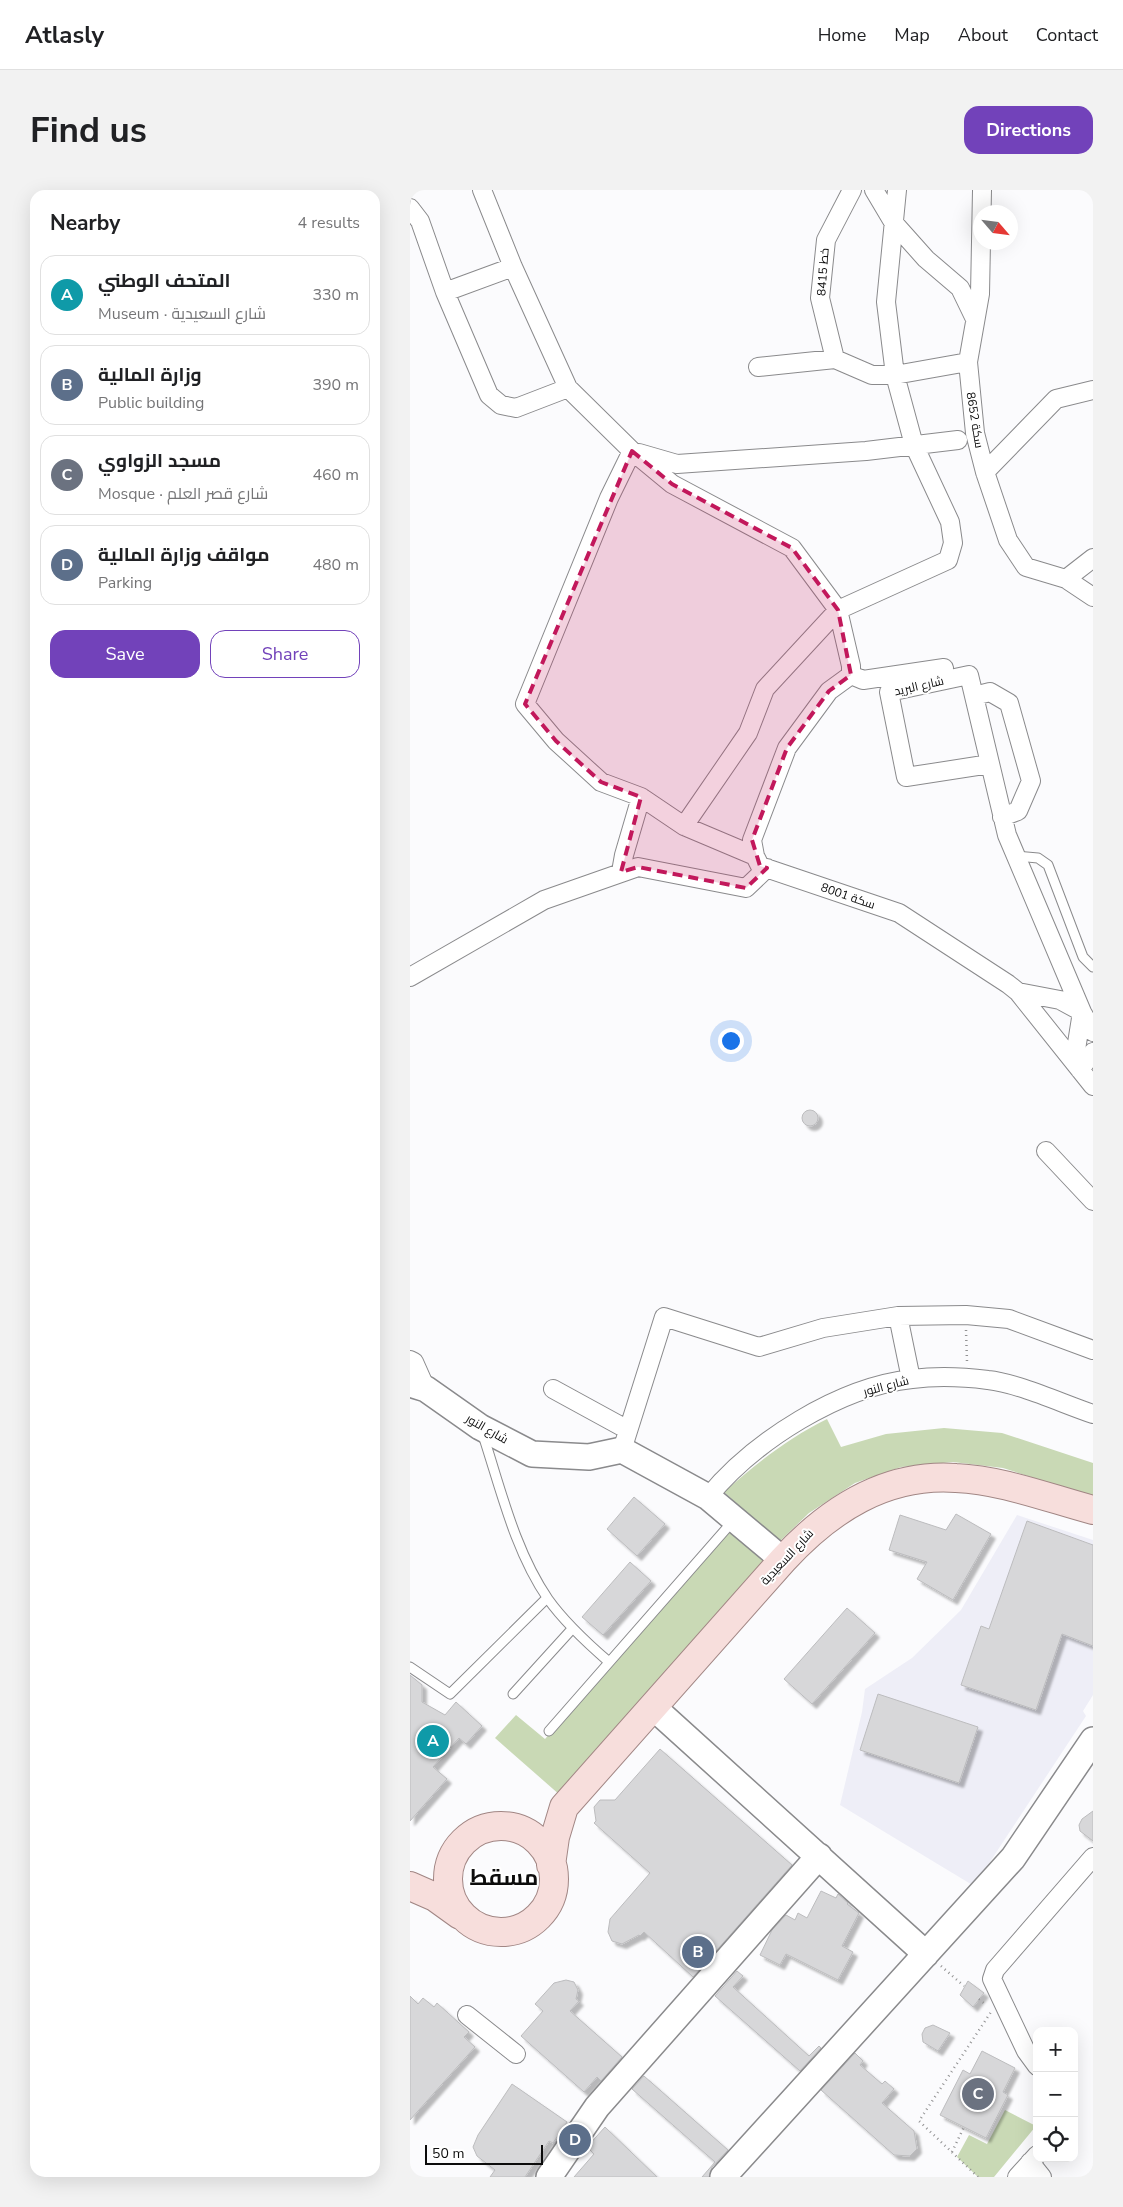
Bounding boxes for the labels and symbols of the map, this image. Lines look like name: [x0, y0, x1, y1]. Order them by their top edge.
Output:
north arrow: [973, 205, 1018, 250]
street label: خط 8415: [813, 247, 833, 297]
street label: سكة 8652: [963, 391, 987, 449]
street label: شارع البريد: [893, 673, 946, 699]
street label: سكة 8001: [819, 879, 877, 913]
your location: [718, 1028, 744, 1054]
street label: شارع النور: [861, 1372, 911, 1400]
street label: شارع النور: [462, 1410, 511, 1448]
street label: شارع السعيدية: [757, 1526, 817, 1588]
pin: A: [417, 1722, 449, 1760]
district label: مسقط: [470, 1863, 538, 1893]
pin: B: [682, 1933, 714, 1971]
pin: C: [962, 2075, 994, 2113]
pin: D: [559, 2121, 591, 2159]
scale bar: [425, 2142, 542, 2165]

